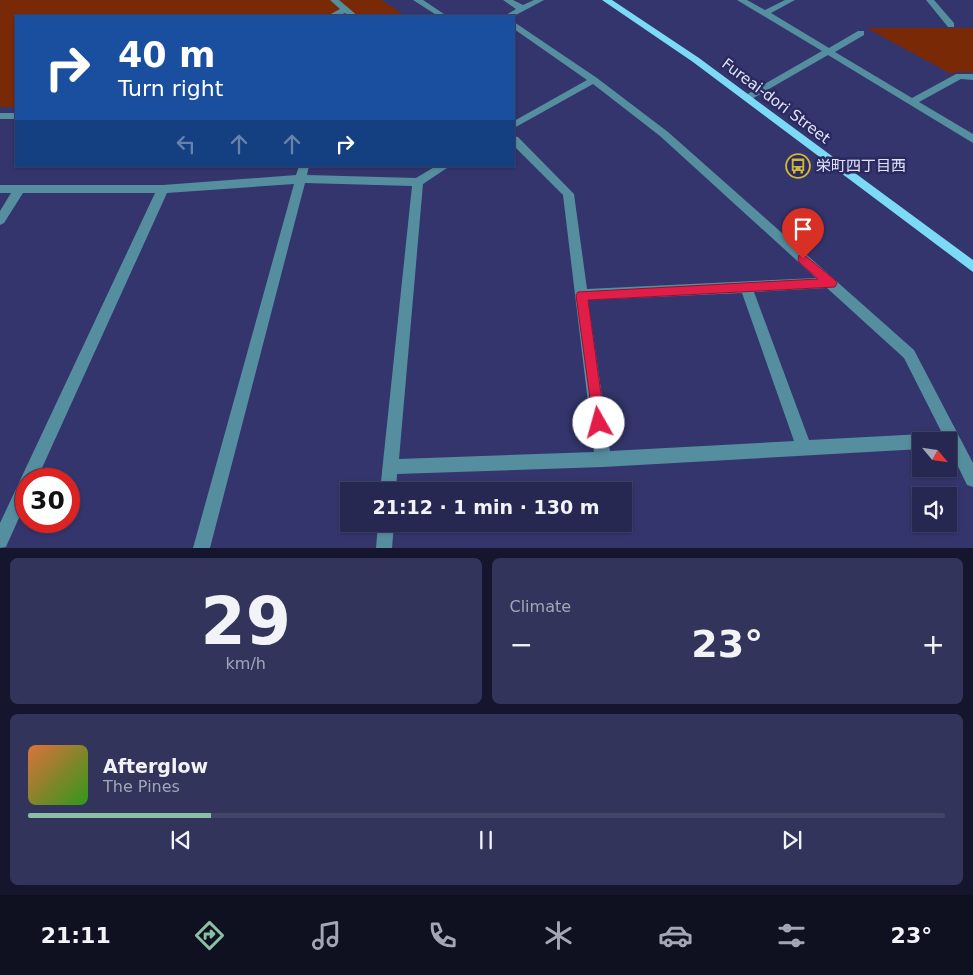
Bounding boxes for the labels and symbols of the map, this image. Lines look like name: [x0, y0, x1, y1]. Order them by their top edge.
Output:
street label: Fureai-dori Street: [718, 55, 834, 148]
bus stop icon: 栄町四丁目西: [785, 153, 811, 179]
place label: 栄町四丁目西: [816, 157, 906, 175]
pin: [782, 208, 824, 259]
position arrow: [572, 396, 624, 448]
north arrow: [912, 432, 958, 478]
speed limit sign: 30: [15, 468, 80, 533]

